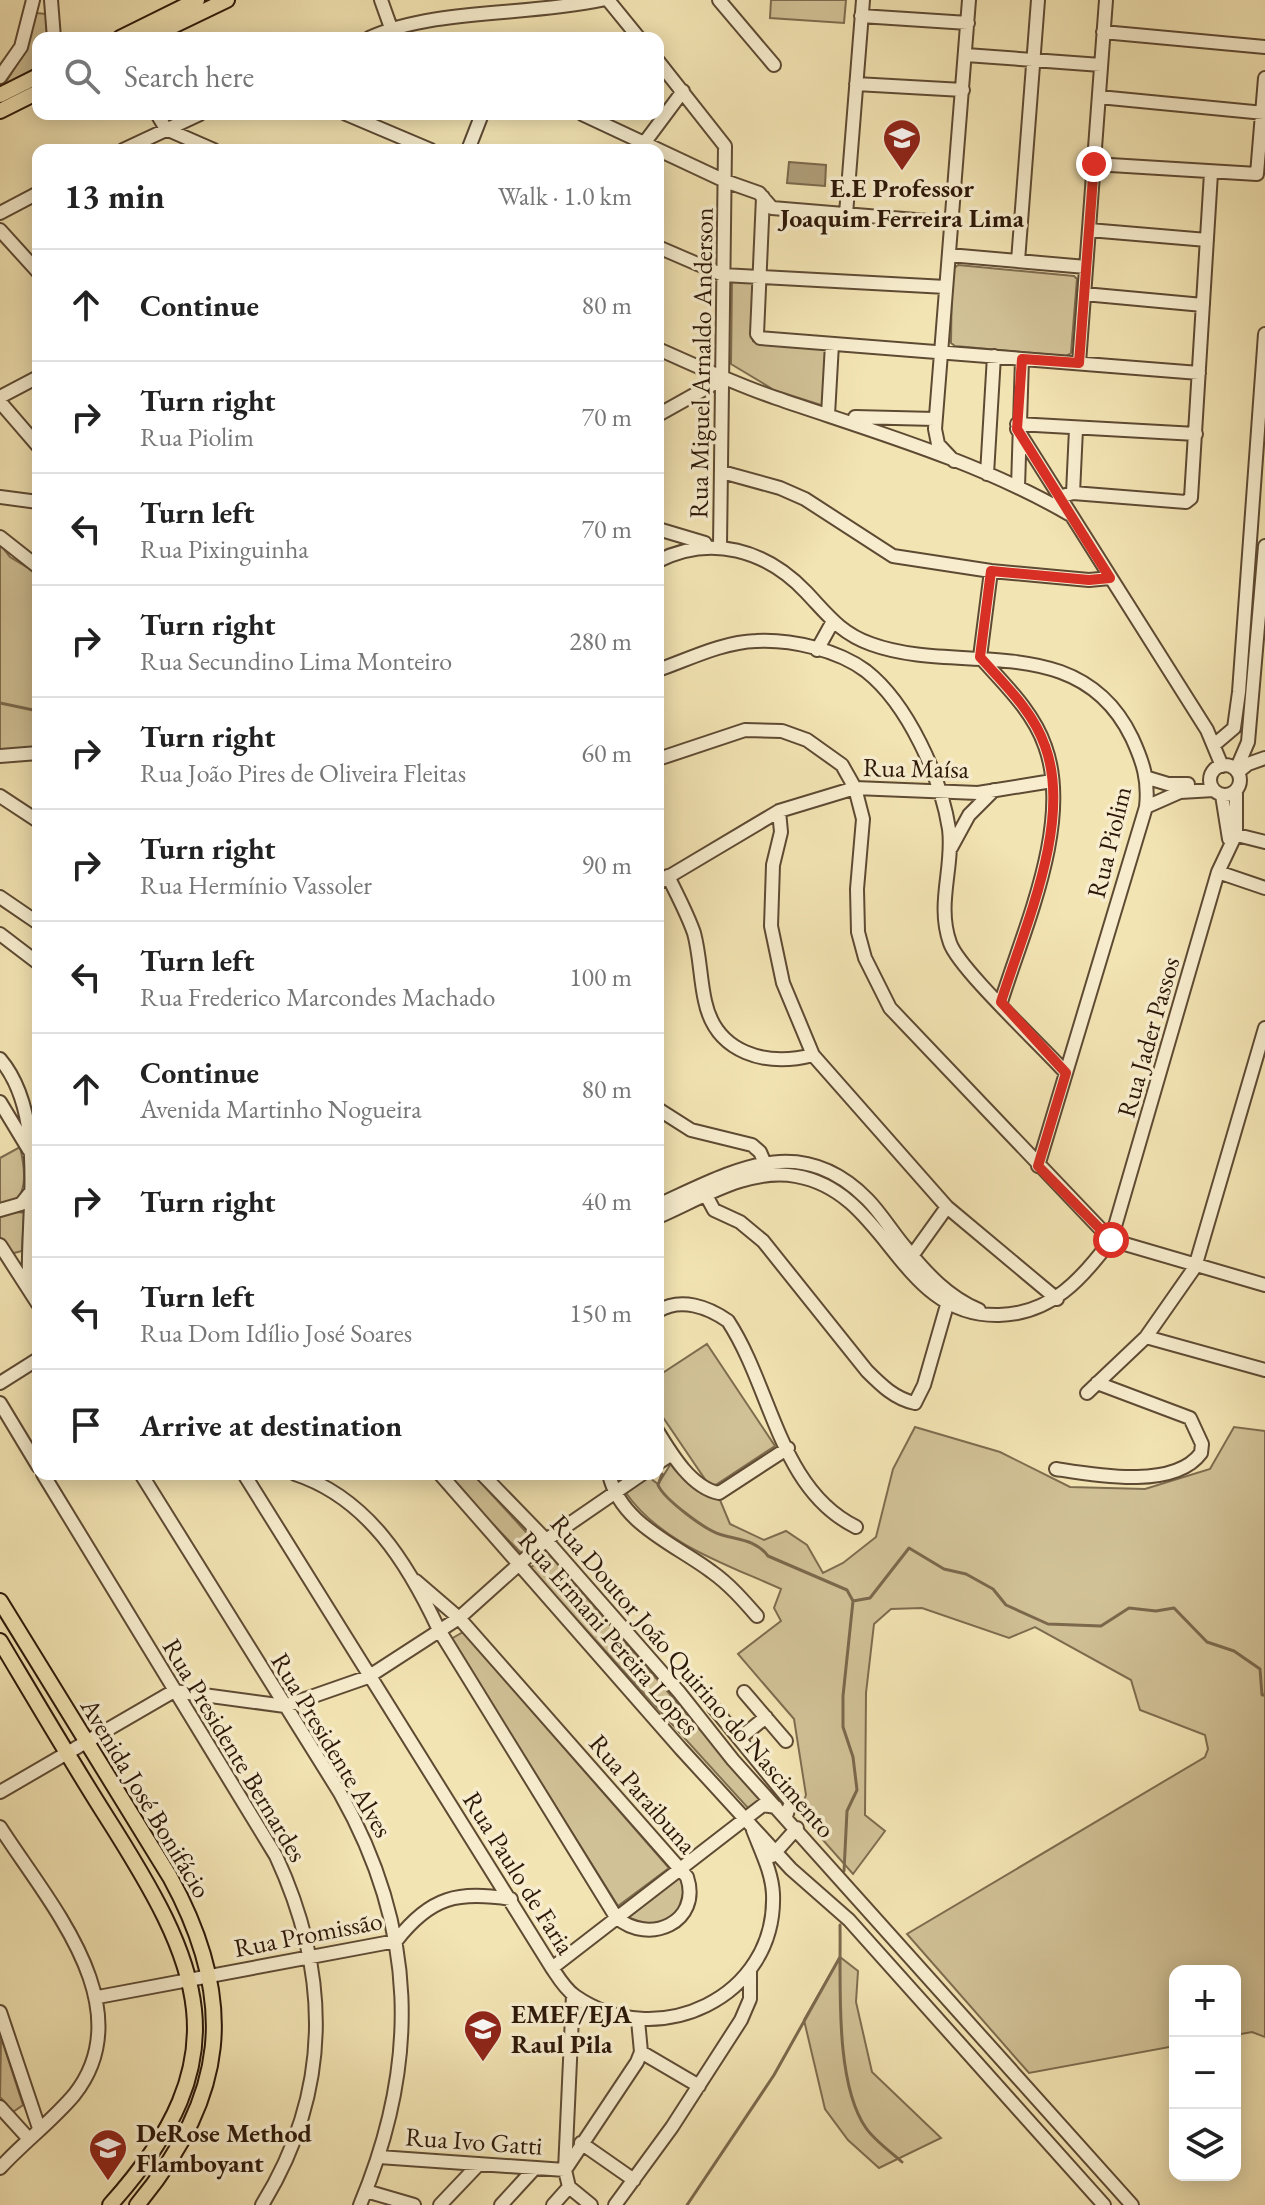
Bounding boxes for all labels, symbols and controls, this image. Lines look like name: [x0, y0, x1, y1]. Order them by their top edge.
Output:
search box: [32, 32, 664, 120]
icon: search: [60, 54, 104, 98]
text: Search here: [124, 57, 254, 96]
school or university icon: E.E Professor Joaquim Ferreira Lima: [881, 117, 923, 172]
route end: [1076, 146, 1112, 182]
place label: E.E Professor Joaquim Ferreira Lima: [777, 171, 1025, 235]
text: 13 min: [64, 174, 165, 218]
text: Walk · 1.0 km: [498, 179, 632, 213]
street label: Rua Miguel Arnaldo Anderson: [681, 207, 721, 519]
icon: ahead: [64, 283, 108, 327]
text: Continue: [140, 286, 259, 325]
text: 80 m: [582, 288, 632, 322]
text: Turn right: [140, 381, 276, 420]
icon: right: [64, 395, 108, 439]
text: 70 m: [582, 400, 632, 434]
text: Rua Piolim: [140, 420, 254, 454]
text: Turn left: [140, 493, 254, 532]
icon: left: [64, 507, 108, 551]
text: 70 m: [582, 512, 632, 546]
text: Rua Pixinguinha: [140, 532, 309, 566]
text: Turn right: [140, 605, 276, 644]
icon: right: [64, 619, 108, 663]
text: 280 m: [569, 624, 632, 658]
text: Rua Secundino Lima Monteiro: [140, 644, 452, 678]
text: Turn right: [140, 717, 276, 756]
icon: right: [64, 731, 108, 775]
text: 60 m: [582, 736, 632, 770]
street label: Rua Maísa: [863, 750, 970, 786]
text: Rua João Pires de Oliveira Fleitas: [140, 756, 466, 790]
street label: Rua Piolim: [1079, 783, 1139, 901]
text: Turn right: [140, 829, 276, 868]
icon: right: [64, 843, 108, 887]
text: 90 m: [582, 848, 632, 882]
text: Rua Hermínio Vassoler: [140, 868, 372, 902]
text: Turn left: [140, 941, 254, 980]
street label: Rua Jader Passos: [1109, 953, 1187, 1121]
icon: left: [64, 955, 108, 999]
text: 100 m: [569, 960, 632, 994]
text: Rua Frederico Marcondes Machado: [140, 980, 495, 1014]
text: Continue: [140, 1053, 259, 1092]
icon: ahead: [64, 1067, 108, 1111]
text: 80 m: [582, 1072, 632, 1106]
text: Avenida Martinho Nogueira: [140, 1092, 422, 1126]
icon: right: [64, 1179, 108, 1223]
text: Turn right: [140, 1182, 276, 1221]
text: 40 m: [582, 1184, 632, 1218]
route start: [1093, 1222, 1129, 1258]
text: Turn left: [140, 1277, 254, 1316]
icon: left: [64, 1291, 108, 1335]
text: 150 m: [569, 1296, 632, 1330]
text: Rua Dom Idílio José Soares: [140, 1316, 412, 1350]
icon: arrive: [64, 1403, 108, 1447]
text: Arrive at destination: [140, 1406, 402, 1445]
street label: Rua Doutor João Quirino do Nascimento: [543, 1507, 843, 1845]
street label: Rua Ermani Pereira Lopes: [511, 1524, 707, 1742]
street label: Rua Presidente Bernardes: [155, 1632, 315, 1868]
street label: Rua Presidente Alves: [263, 1646, 401, 1844]
street label: Avenida José Bonifácio: [72, 1691, 219, 1904]
street label: Rua Paraibuna: [582, 1727, 705, 1861]
street label: Rua Paulo de Faria: [455, 1785, 583, 1961]
street label: Rua Promissão: [231, 1903, 385, 1965]
map controls: [1169, 1965, 1241, 2181]
button: +: [1169, 1965, 1241, 2037]
place label: EMEF/EJA Raul Pila: [511, 1997, 632, 2061]
school or university icon: EMEF/EJA Raul Pila: [462, 2008, 504, 2063]
button: −: [1169, 2037, 1241, 2109]
button: layers: [1169, 2109, 1241, 2181]
place label: DeRose Method Flamboyant: [136, 2116, 312, 2180]
street label: Rua Ivo Gatti: [404, 2119, 544, 2163]
school or university icon: DeRose Method Flamboyant: [87, 2127, 129, 2182]

